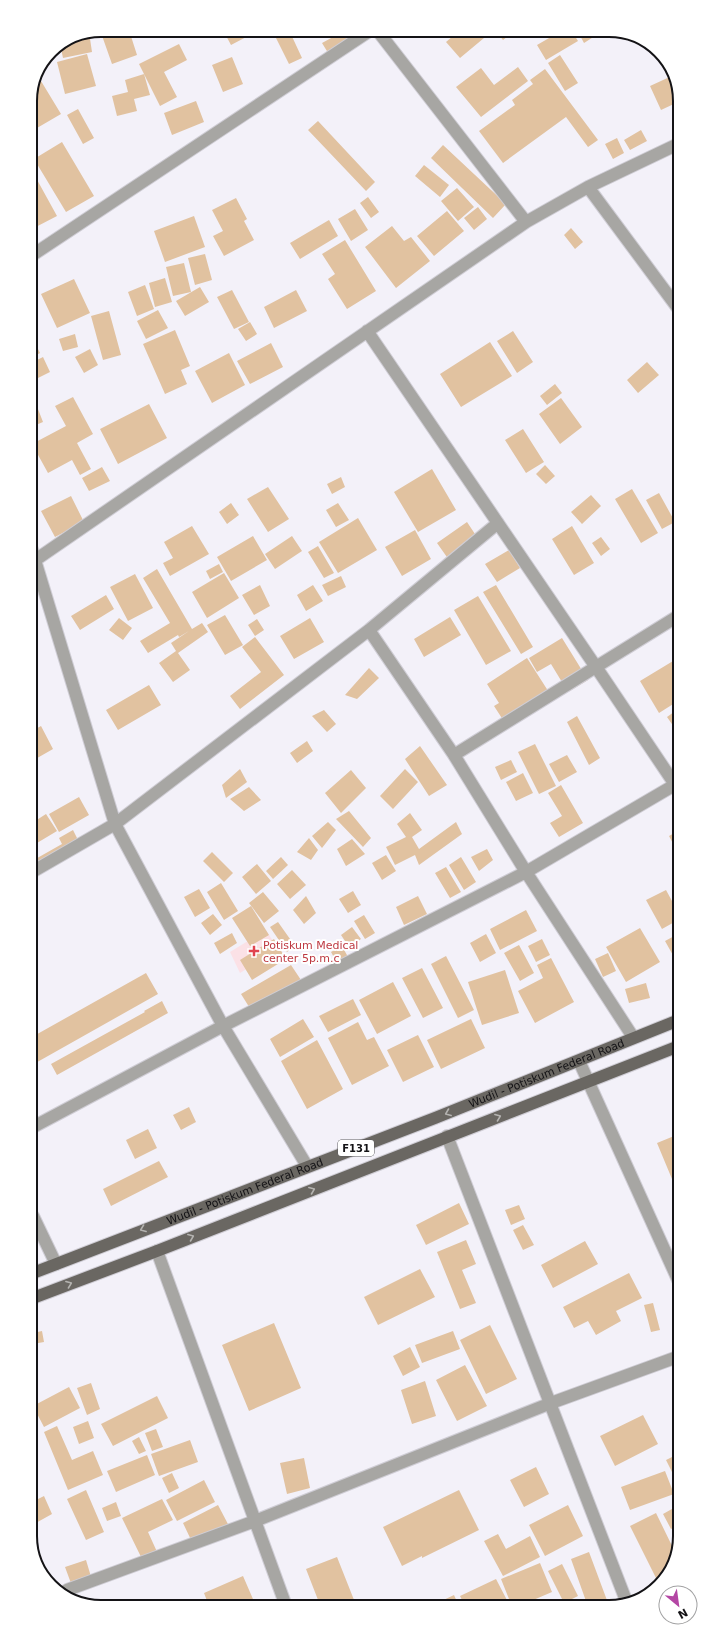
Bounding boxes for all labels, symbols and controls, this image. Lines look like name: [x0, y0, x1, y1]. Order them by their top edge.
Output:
place label: Potiskum Medical center 5p.m.c: [263, 939, 358, 965]
marker: Potiskum Medical center 5p.m.c: [248, 945, 260, 957]
street label: Wudil - Potiskum Federal Road: [467, 1037, 626, 1111]
one-way arrow: [444, 1108, 451, 1116]
one-way arrow: [494, 1113, 501, 1121]
road number: F131: [338, 1140, 374, 1156]
street label: Wudil - Potiskum Federal Road: [165, 1156, 325, 1228]
one-way arrow: [308, 1186, 315, 1194]
one-way arrow: [140, 1225, 147, 1233]
one-way arrow: [187, 1234, 194, 1242]
one-way arrow: [66, 1280, 73, 1288]
north arrow: [658, 1585, 698, 1625]
text: N: [675, 1605, 690, 1621]

